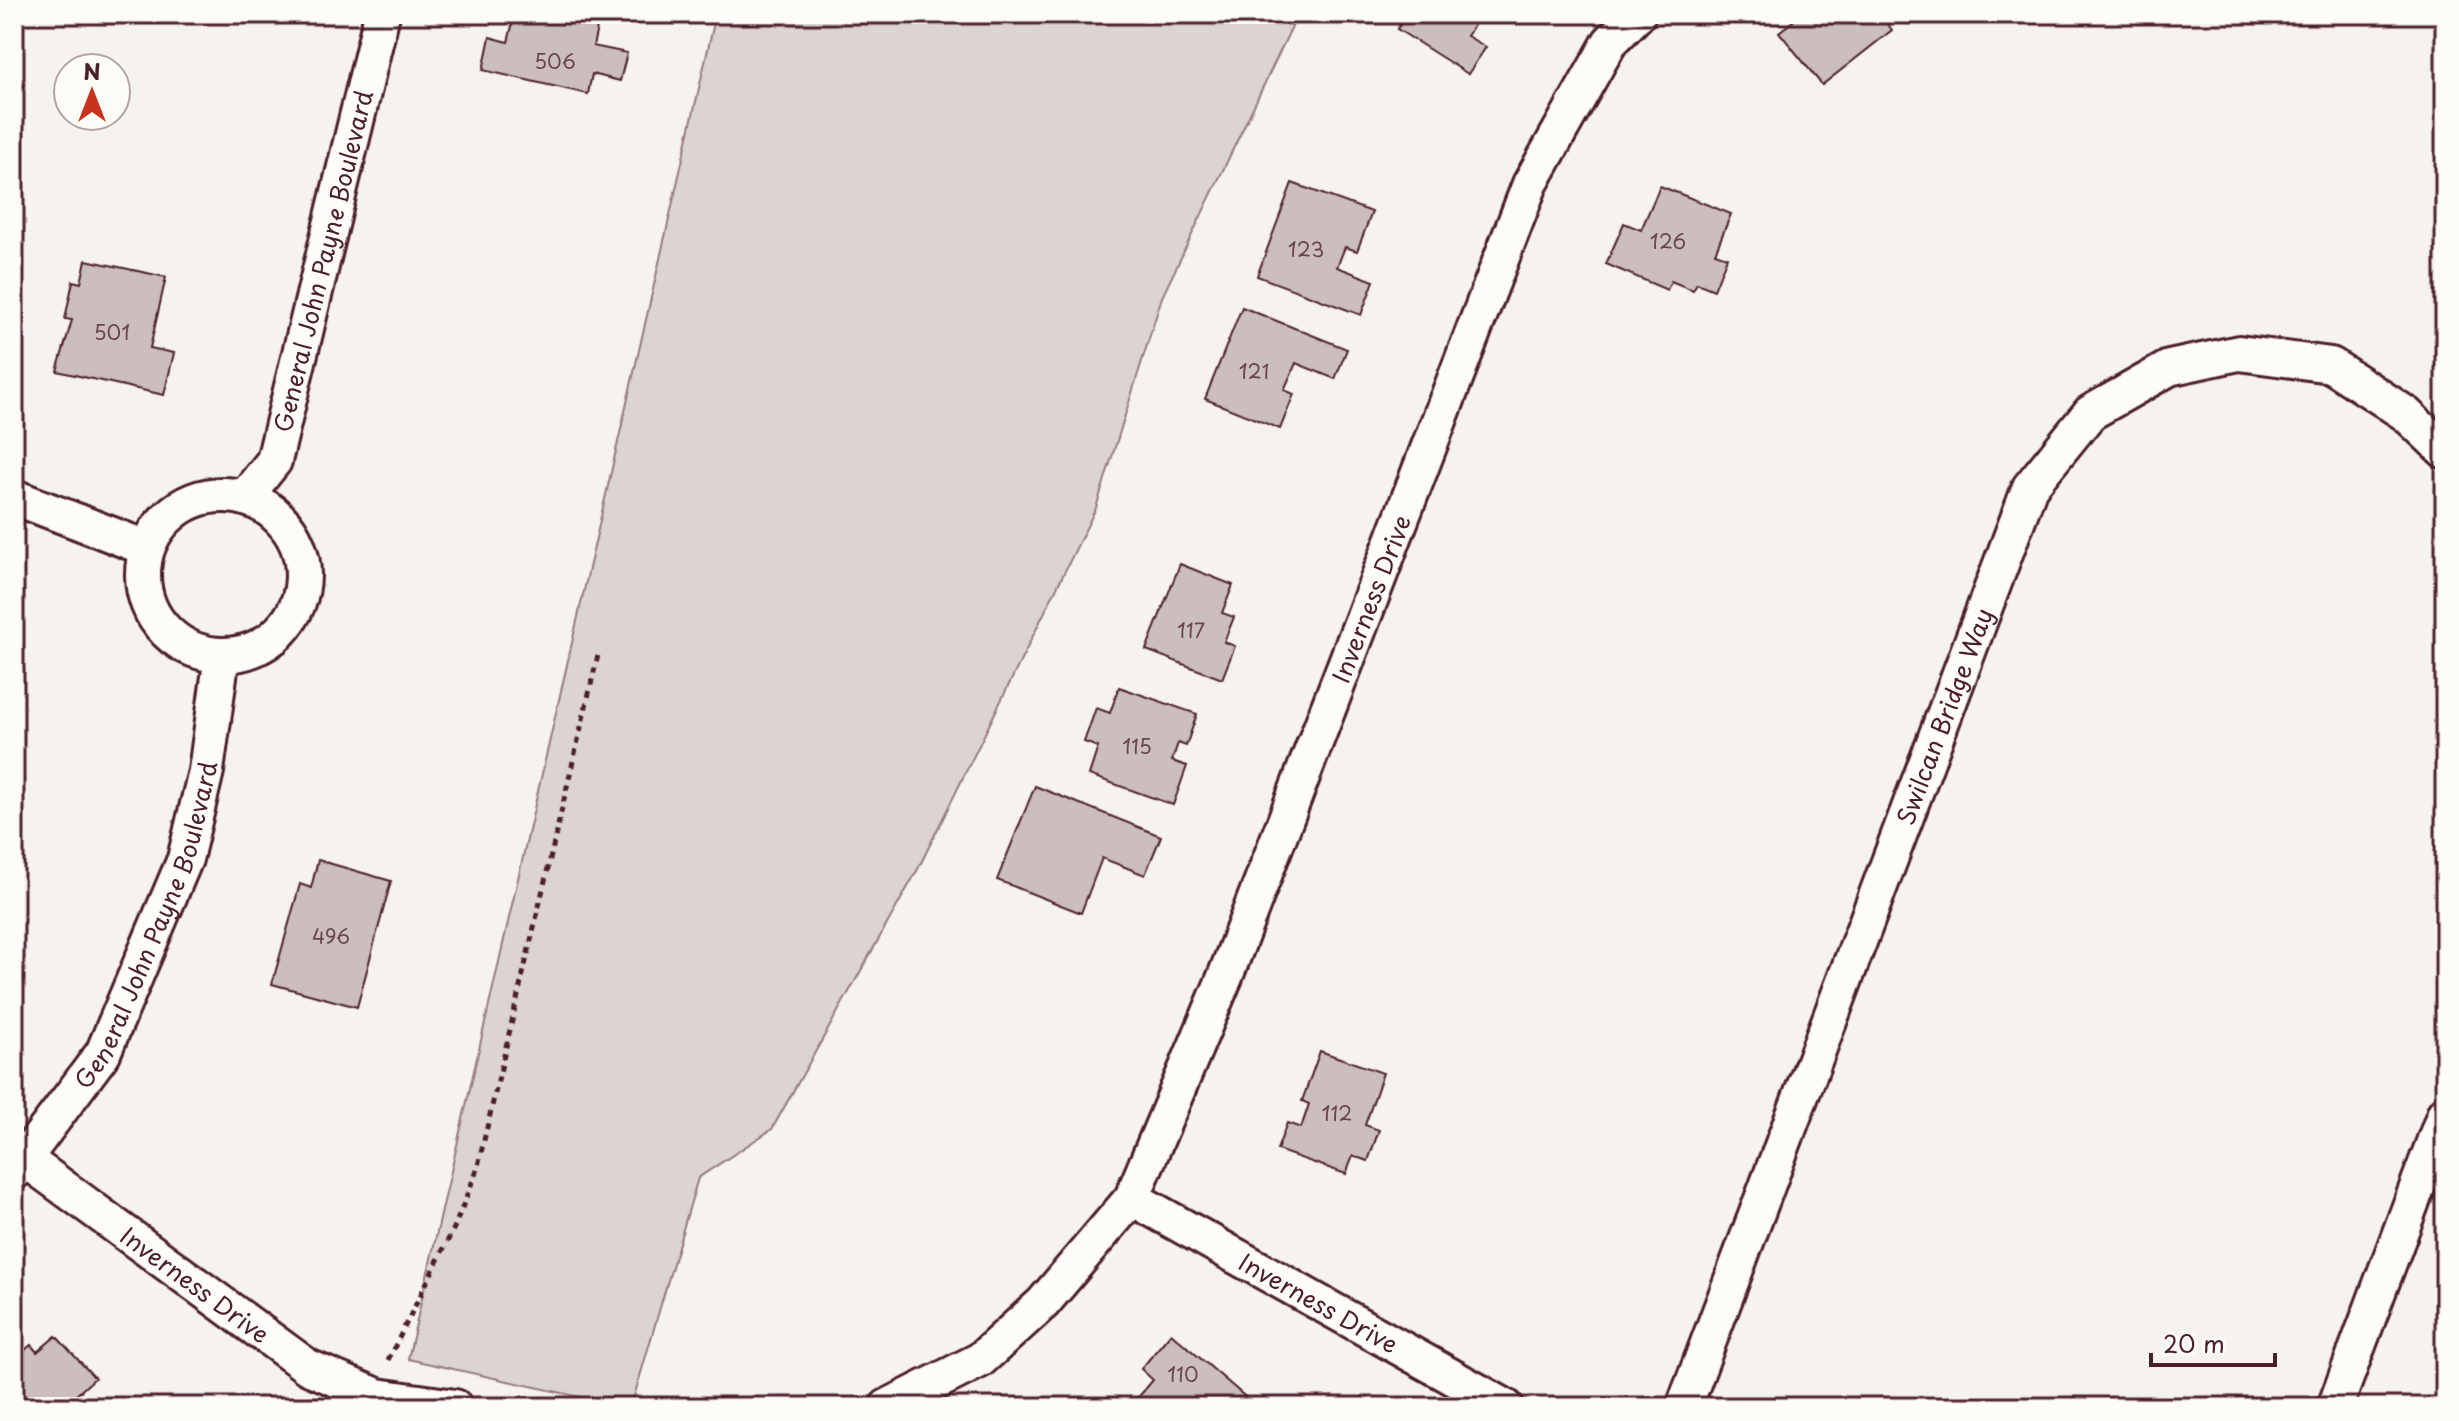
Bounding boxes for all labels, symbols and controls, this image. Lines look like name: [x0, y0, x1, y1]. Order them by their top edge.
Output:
house number: 506: [534, 46, 576, 76]
north arrow: [52, 52, 132, 132]
text: N: [83, 54, 101, 87]
street label: General John Payne Boulevard: [264, 86, 381, 436]
house number: 126: [1650, 226, 1686, 256]
house number: 123: [1288, 234, 1324, 264]
house number: 501: [94, 317, 130, 347]
house number: 121: [1239, 356, 1269, 386]
street label: Inverness Drive: [1322, 509, 1419, 688]
street label: Swilcan Bridge Way: [1887, 603, 2001, 830]
house number: 117: [1177, 615, 1205, 645]
house number: 115: [1122, 731, 1152, 761]
street label: General John Payne Boulevard: [65, 759, 225, 1096]
house number: 496: [312, 921, 350, 951]
house number: 112: [1322, 1098, 1352, 1128]
street label: Inverness Drive: [113, 1217, 277, 1351]
street label: Inverness Drive: [1233, 1243, 1405, 1361]
scale bar: [2151, 1317, 2275, 1367]
text: 20 m: [2163, 1325, 2225, 1361]
house number: 110: [1167, 1359, 1199, 1389]

